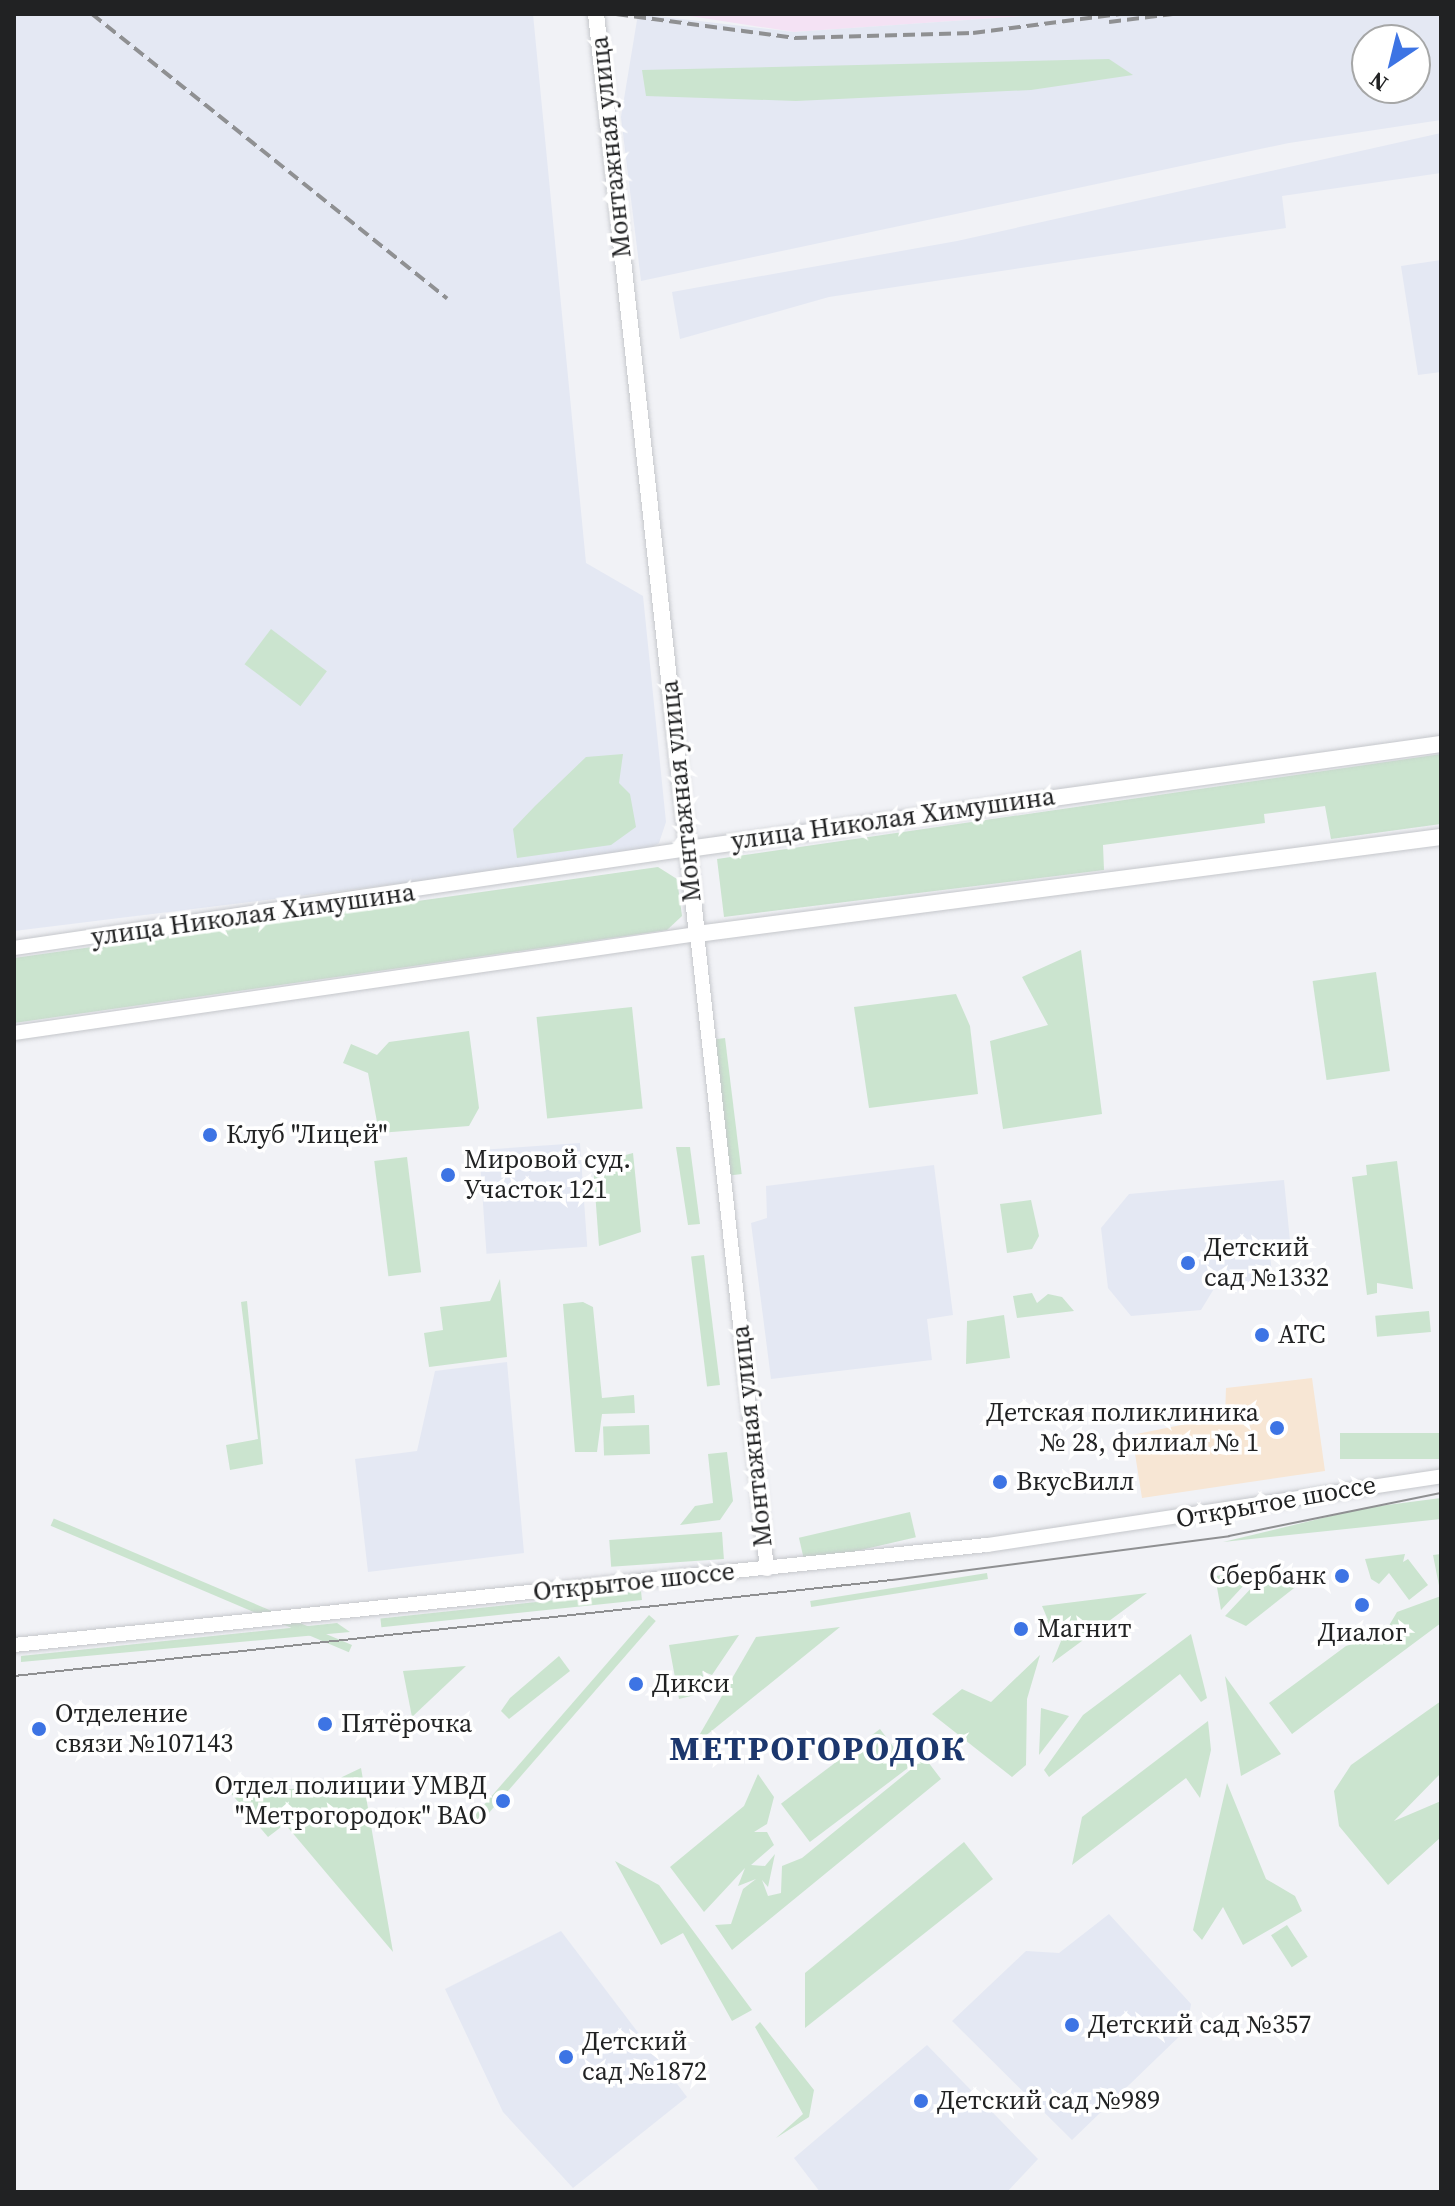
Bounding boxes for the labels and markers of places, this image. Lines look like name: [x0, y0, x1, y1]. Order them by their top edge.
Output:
place label: Клуб "Лицей": [226, 1119, 388, 1151]
marker: Клуб "Лицей": [201, 1126, 219, 1144]
place label: Мировой суд. Участок 121: [464, 1144, 631, 1206]
marker: Мировой суд. Участок 121: [439, 1166, 457, 1184]
place label: Детский сад №1332: [1204, 1232, 1329, 1294]
marker: Детский сад №1332: [1179, 1254, 1197, 1272]
place label: АТС: [1278, 1319, 1326, 1351]
marker: АТС: [1253, 1326, 1271, 1344]
place label: Детская поликлиника № 28, филиал № 1: [986, 1397, 1259, 1458]
marker: Детская поликлиника № 28, филиал № 1: [1266, 1417, 1288, 1439]
place label: ВкусВилл: [1016, 1466, 1135, 1498]
marker: ВкусВилл: [991, 1473, 1009, 1491]
place label: Сбербанк: [1209, 1560, 1326, 1592]
marker: Сбербанк: [1333, 1567, 1351, 1585]
marker: Диалог: [1353, 1596, 1371, 1614]
place label: Магнит: [1037, 1613, 1131, 1645]
place label: Диалог: [1318, 1617, 1406, 1649]
marker: Магнит: [1012, 1620, 1030, 1638]
place label: Дикси: [652, 1668, 730, 1700]
marker: Дикси: [627, 1675, 645, 1693]
place label: Отделение связи №107143: [55, 1698, 233, 1760]
place label: Пятёрочка: [341, 1708, 472, 1740]
marker: Пятёрочка: [316, 1715, 334, 1733]
marker: Отделение связи №107143: [30, 1720, 48, 1738]
place label: Отдел полиции УМВД "Метрогородок" ВАО: [215, 1770, 487, 1832]
marker: Отдел полиции УМВД "Метрогородок" ВАО: [494, 1792, 512, 1810]
place label: Детский сад №357: [1088, 2009, 1311, 2041]
marker: Детский сад №357: [1063, 2016, 1081, 2034]
place label: Детский сад №1872: [582, 2026, 707, 2088]
marker: Детский сад №1872: [557, 2048, 575, 2066]
place label: Детский сад №989: [937, 2085, 1160, 2117]
marker: Детский сад №989: [912, 2092, 930, 2110]

